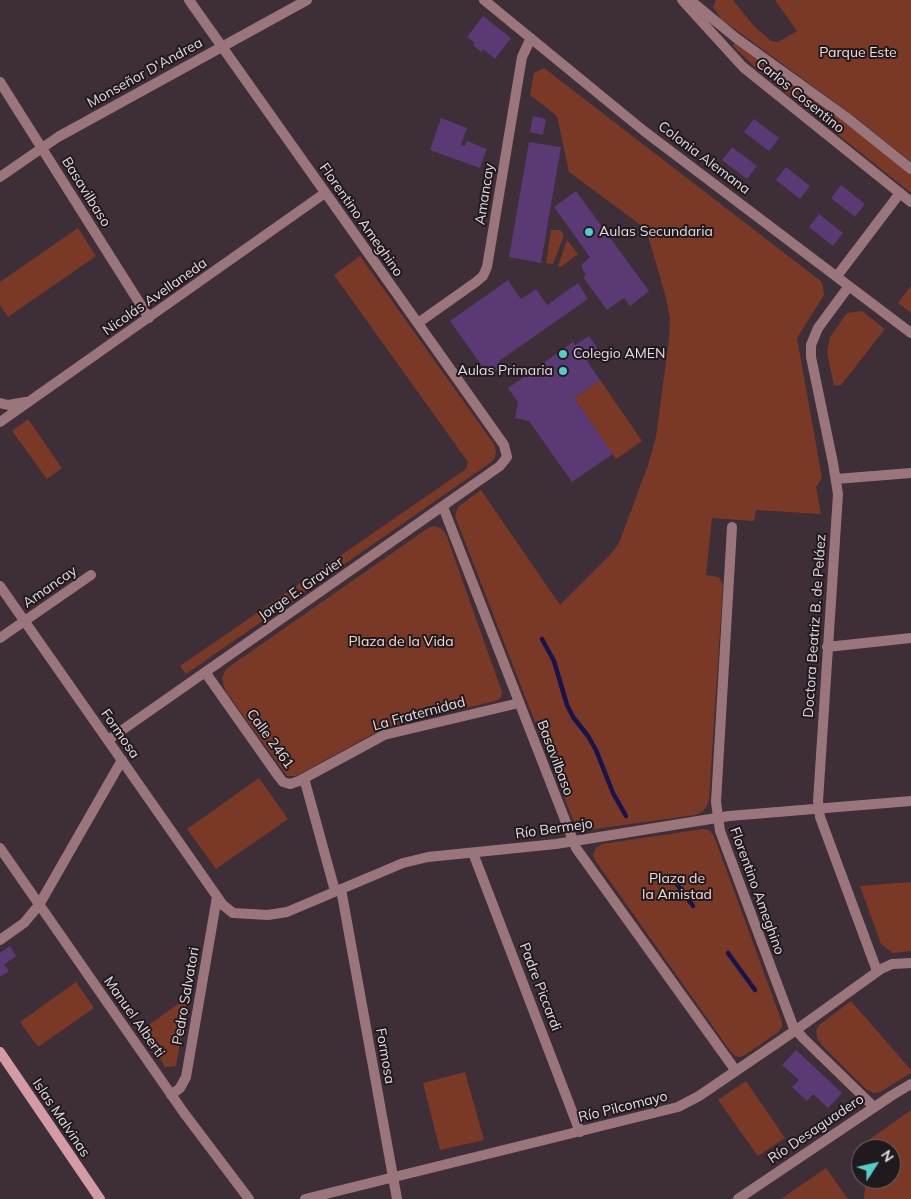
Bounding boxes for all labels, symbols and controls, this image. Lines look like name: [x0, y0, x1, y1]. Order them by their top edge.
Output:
street label: Monseñor D'Andrea: [84, 34, 206, 112]
park label: Parque Este: [819, 45, 897, 61]
street label: Carlos Cosentino: [752, 55, 848, 137]
street label: Colonia Alemana: [655, 118, 753, 198]
street label: Basavilbaso: [58, 154, 114, 230]
street label: Florentino Ameghino: [316, 160, 406, 280]
street label: Amancay: [472, 162, 498, 226]
place label: Aulas Secundaria: [599, 224, 713, 240]
marker: Aulas Secundaria: [583, 226, 595, 238]
street label: Nicolás Avellaneda: [100, 255, 210, 339]
place label: Colegio AMEN: [573, 346, 665, 362]
marker: Colegio AMEN: [557, 348, 569, 360]
place label: Aulas Primaria: [457, 363, 553, 379]
marker: Aulas Primaria: [557, 365, 569, 377]
street label: Doctora Beatriz B. de Peláez: [800, 534, 830, 718]
street label: Jorge E. Gravier: [255, 554, 347, 624]
street label: Amancay: [20, 562, 80, 612]
park label: Plaza de la Vida: [348, 634, 454, 650]
street label: La Fraternidad: [371, 694, 467, 734]
street label: Formosa: [97, 706, 143, 762]
street label: Calle 2461: [243, 706, 297, 772]
street label: Basavilbaso: [533, 718, 577, 798]
street label: Río Bermejo: [514, 815, 594, 843]
street label: Florentino Ameghino: [726, 825, 788, 957]
park label: Plaza de la Amistad: [642, 871, 712, 904]
street label: Padre Piccardi: [515, 941, 565, 1033]
street label: Pedro Salvatori: [169, 946, 203, 1046]
street label: Manuel Alberti: [100, 973, 168, 1061]
street label: Formosa: [372, 1027, 398, 1085]
street label: Islas Malvinas: [29, 1076, 93, 1160]
street label: Río Pilcomayo: [577, 1088, 669, 1126]
street label: Río Desaguadero: [765, 1091, 867, 1167]
north arrow: [851, 1139, 901, 1189]
text: N: [877, 1146, 898, 1165]

